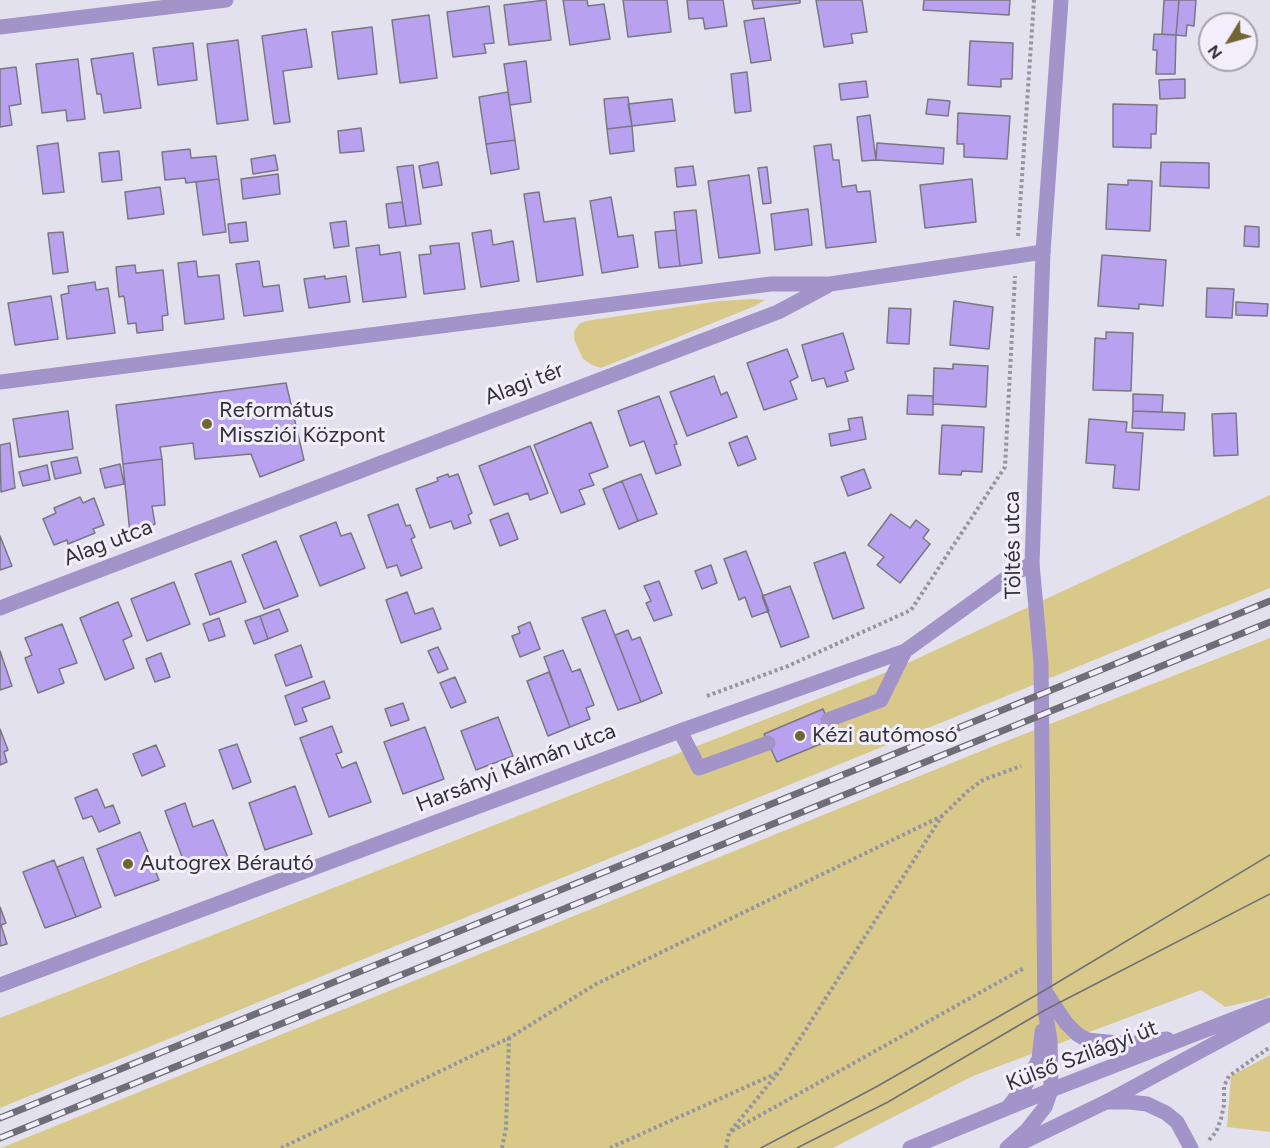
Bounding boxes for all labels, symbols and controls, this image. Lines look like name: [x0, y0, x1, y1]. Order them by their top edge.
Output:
north arrow: [1198, 12, 1258, 72]
text: N: [1204, 41, 1226, 63]
street label: Alagi tér: [481, 357, 567, 411]
place label: Református Missziói Központ: [219, 398, 386, 450]
marker: Református Missziói Központ: [200, 417, 214, 431]
street label: Töltés utca: [999, 491, 1027, 599]
street label: Alag utca: [60, 514, 156, 572]
street label: Harsányi Kálmán utca: [413, 718, 619, 818]
place label: Kézi autómosó: [812, 723, 958, 749]
marker: Kézi autómosó: [793, 729, 807, 743]
place label: Autogrex Bérautó: [140, 851, 314, 877]
marker: Autogrex Bérautó: [121, 857, 135, 871]
street label: Külső Szilágyi út: [1003, 1015, 1161, 1097]

